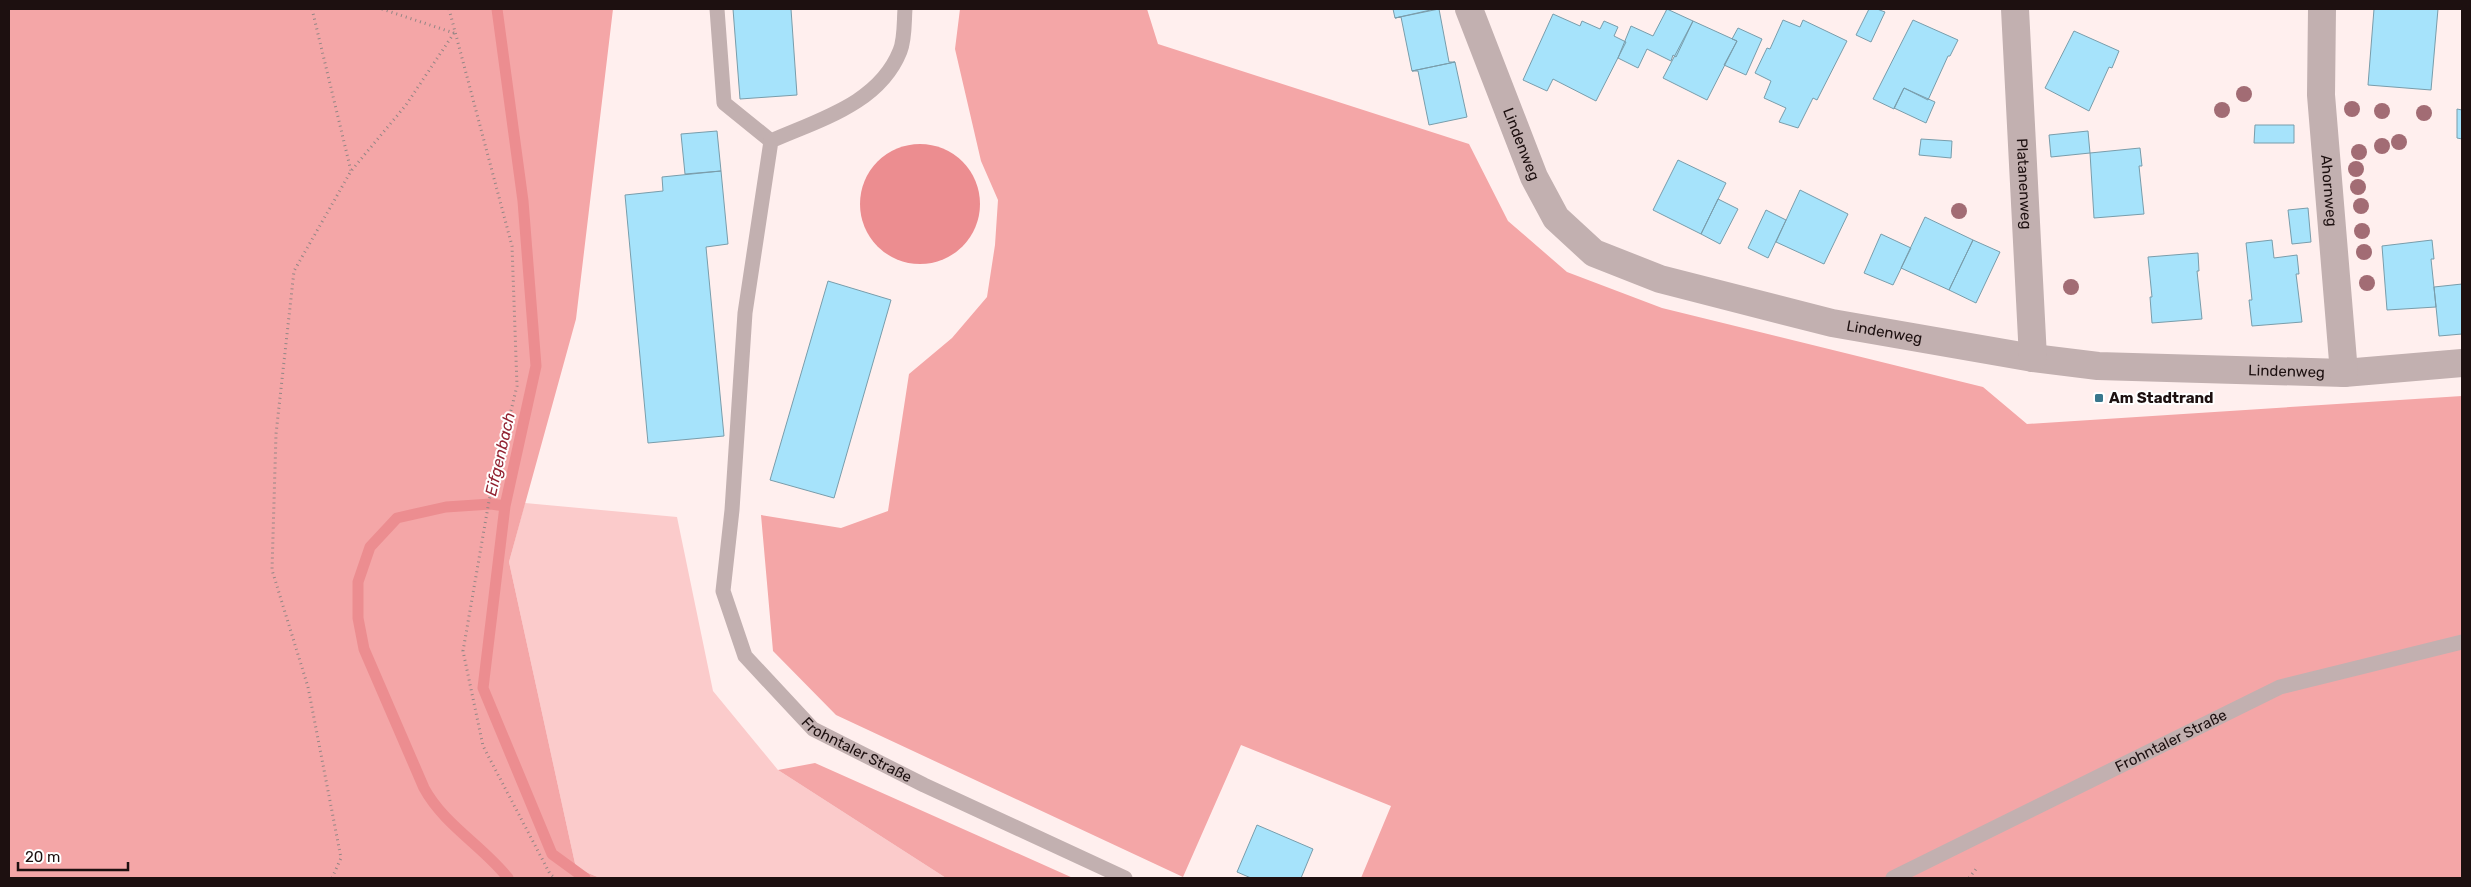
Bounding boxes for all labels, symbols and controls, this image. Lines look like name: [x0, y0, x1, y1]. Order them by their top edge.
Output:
street label: Lindenweg: [1499, 105, 1544, 183]
street label: Platanenweg: [2013, 138, 2035, 230]
street label: Ahornweg: [2317, 154, 2341, 227]
street label: Lindenweg: [1845, 317, 1924, 348]
street label: Lindenweg: [2248, 361, 2325, 381]
place label: Am Stadtrand: [2109, 389, 2214, 407]
marker: Am Stadtrand: [2093, 392, 2105, 404]
water label: Eifgenbach: [481, 410, 519, 498]
street label: Frohntaler Straße: [2112, 706, 2230, 776]
street label: Frohntaler Straße: [798, 713, 915, 786]
scale bar: [18, 840, 128, 872]
text: 20 m: [25, 848, 60, 866]

